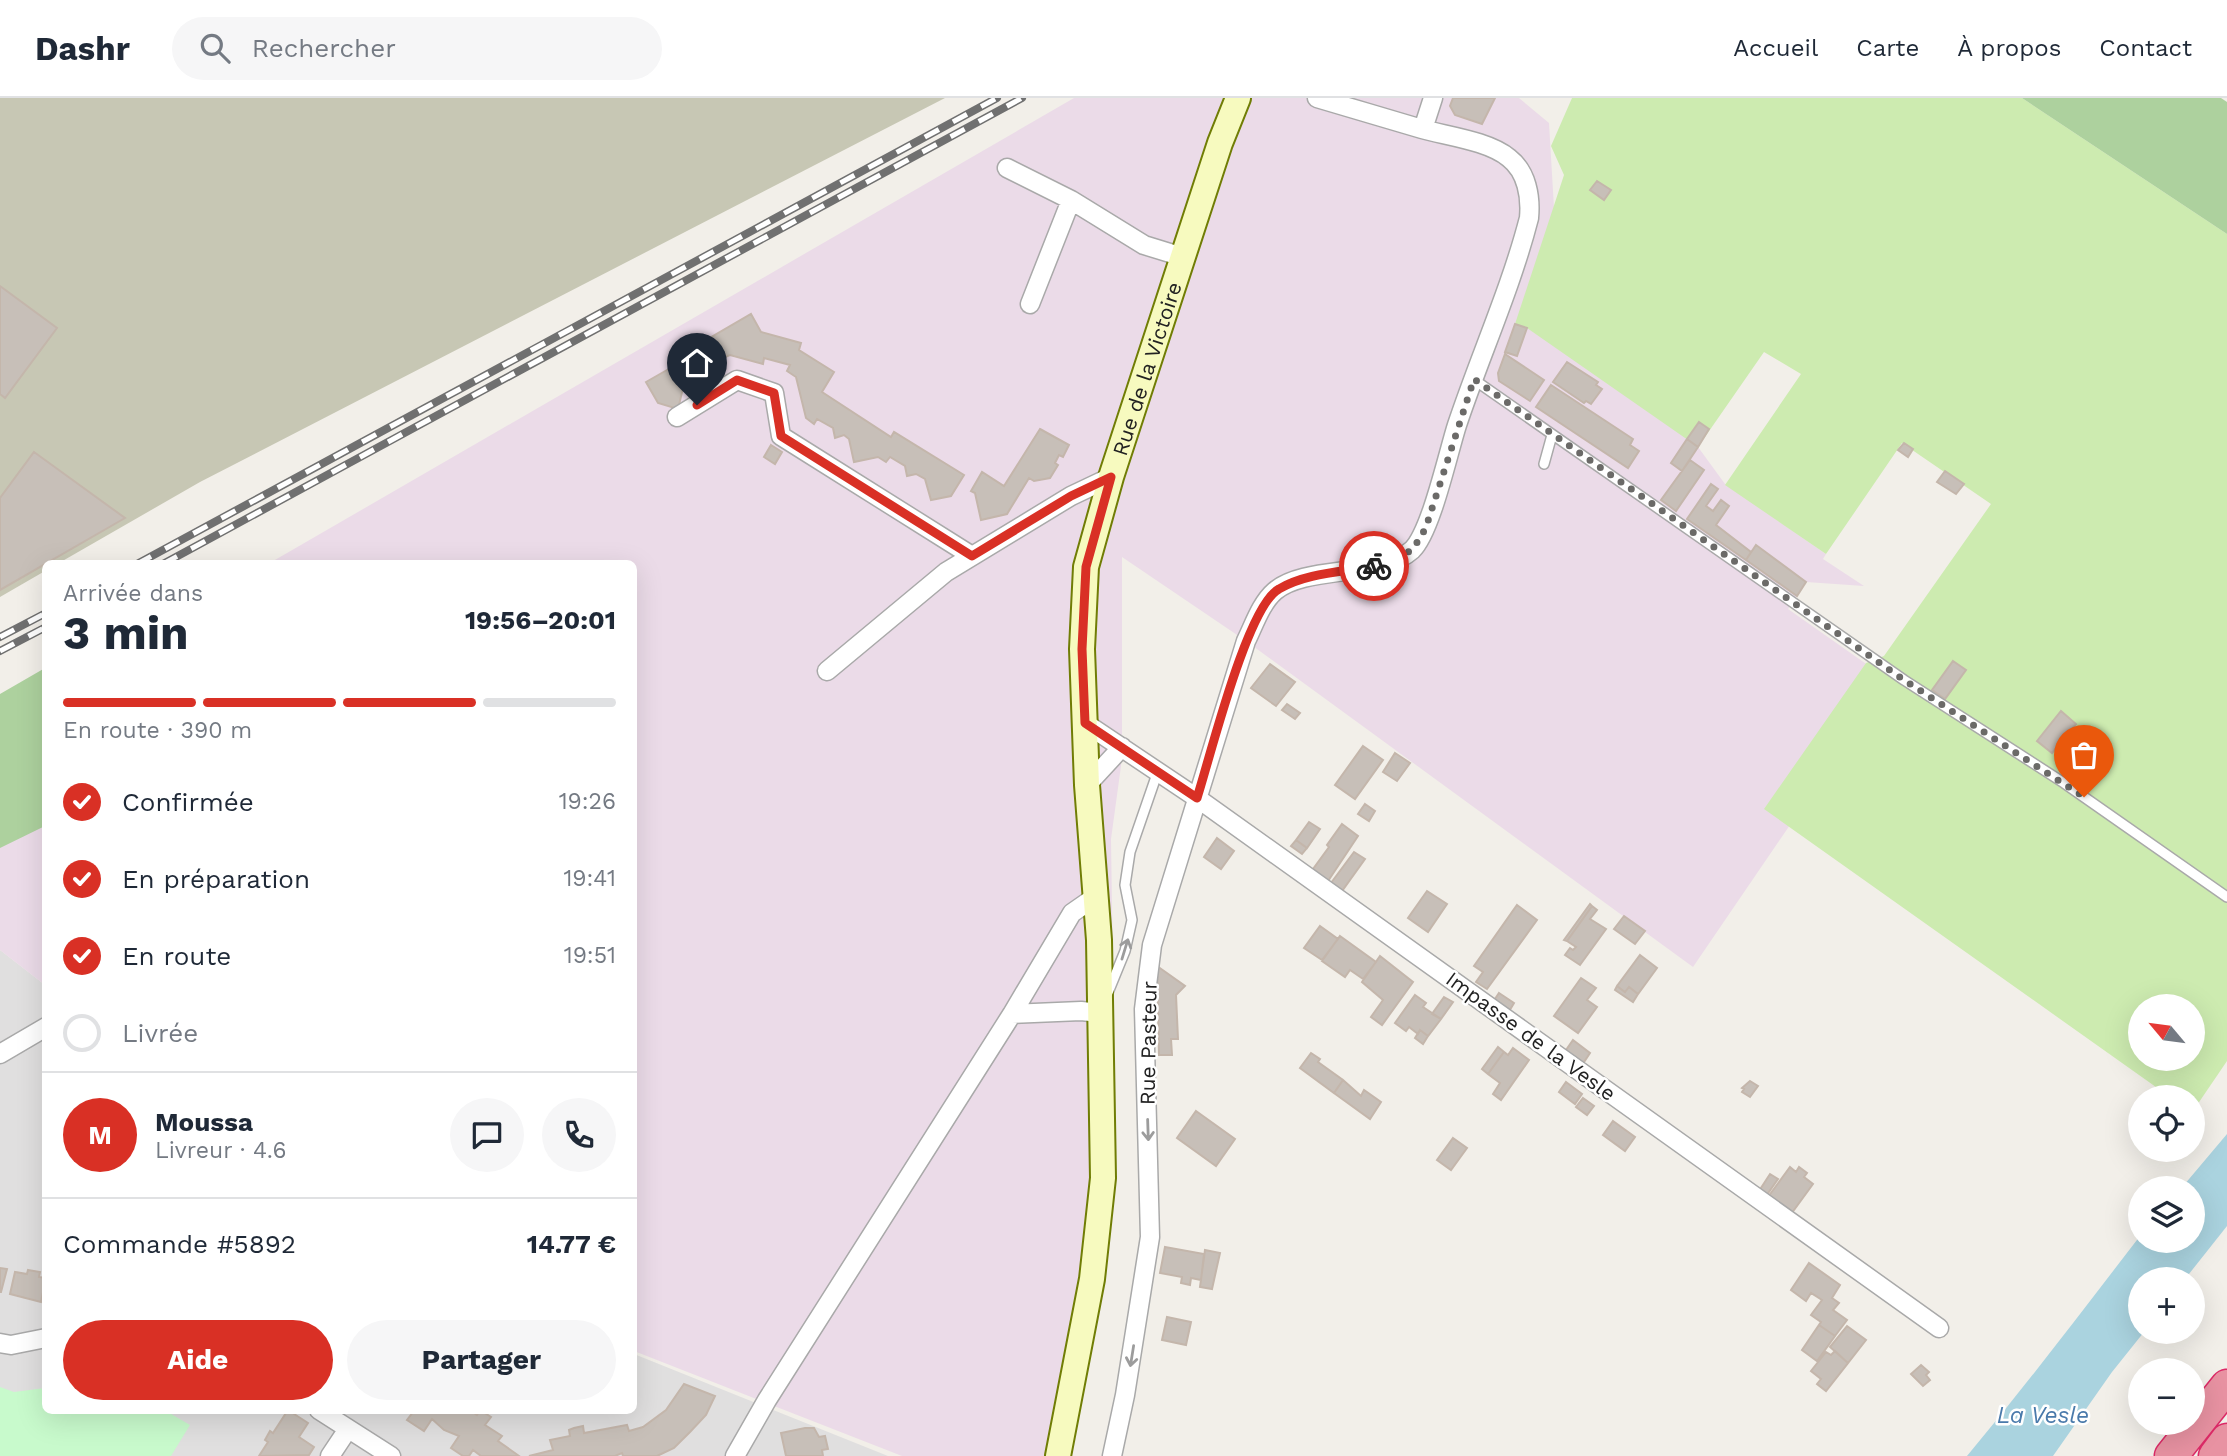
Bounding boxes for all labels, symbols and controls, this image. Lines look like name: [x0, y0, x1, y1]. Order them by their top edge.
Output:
search box: [172, 17, 662, 80]
text: Dashr: [35, 29, 130, 68]
icon: search: [196, 29, 234, 67]
text: Rechercher: [252, 33, 396, 63]
text: Accueil: [1733, 34, 1818, 62]
text: Carte: [1856, 34, 1919, 62]
text: À propos: [1957, 34, 2061, 62]
text: Contact: [2099, 34, 2192, 62]
street label: Rue de la Victoire: [1106, 279, 1186, 459]
pin: [667, 333, 727, 405]
icon: home: [678, 344, 716, 382]
courier: [1339, 531, 1409, 601]
icon: bike: [1355, 547, 1393, 585]
text: Arrivée dans: [63, 580, 203, 607]
text: 19:56–20:01: [465, 605, 616, 635]
text: 3 min: [63, 606, 189, 660]
text: En route · 390 m: [63, 717, 252, 744]
pin: [2054, 725, 2114, 797]
icon: bag: [2065, 736, 2103, 774]
icon: check: [63, 783, 101, 821]
text: Confirmée: [122, 787, 254, 817]
text: 19:26: [559, 788, 616, 815]
icon: check: [63, 860, 101, 898]
text: En préparation: [122, 864, 310, 894]
text: 19:41: [563, 865, 616, 892]
icon: check: [63, 937, 101, 975]
one-way arrow: [1119, 939, 1132, 961]
text: En route: [122, 941, 231, 971]
text: 19:51: [564, 942, 616, 969]
street label: Impasse de la Vesle: [1441, 966, 1621, 1106]
street label: Rue Pasteur: [1134, 980, 1162, 1105]
north arrow: [2128, 994, 2205, 1071]
map controls: [2128, 994, 2205, 1435]
text: Livrée: [122, 1018, 198, 1048]
button: locate: [2128, 1085, 2205, 1162]
button: chat: [450, 1098, 524, 1172]
button: phone: [542, 1098, 616, 1172]
text: Moussa: [155, 1107, 253, 1137]
one-way arrow: [1141, 1118, 1154, 1141]
text: M: [88, 1120, 112, 1150]
text: Livreur · 4.6: [155, 1137, 287, 1164]
button: layers: [2128, 1176, 2205, 1253]
text: Commande #5892: [63, 1229, 296, 1259]
text: 14.77 €: [527, 1229, 616, 1259]
button: +: [2128, 1267, 2205, 1344]
button: Aide: [63, 1320, 333, 1400]
button: Partager: [347, 1320, 616, 1400]
one-way arrow: [1125, 1344, 1138, 1367]
button: −: [2128, 1358, 2205, 1435]
water label: La Vesle: [1997, 1402, 2089, 1429]

